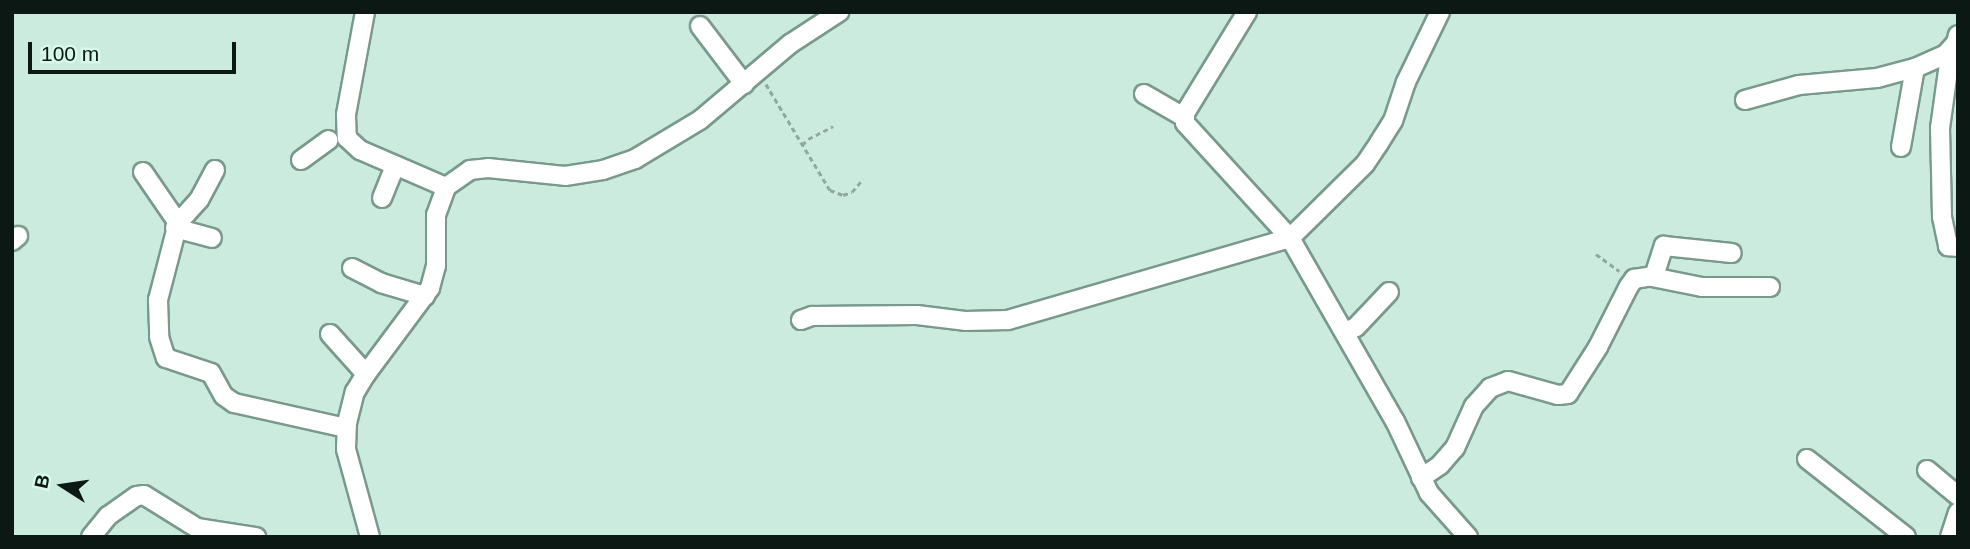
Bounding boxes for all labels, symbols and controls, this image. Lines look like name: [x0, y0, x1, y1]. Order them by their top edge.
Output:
scale bar: [32, 28, 240, 72]
text: 100 m: [41, 42, 99, 65]
north arrow: [28, 451, 98, 521]
text: B: [30, 473, 54, 490]

